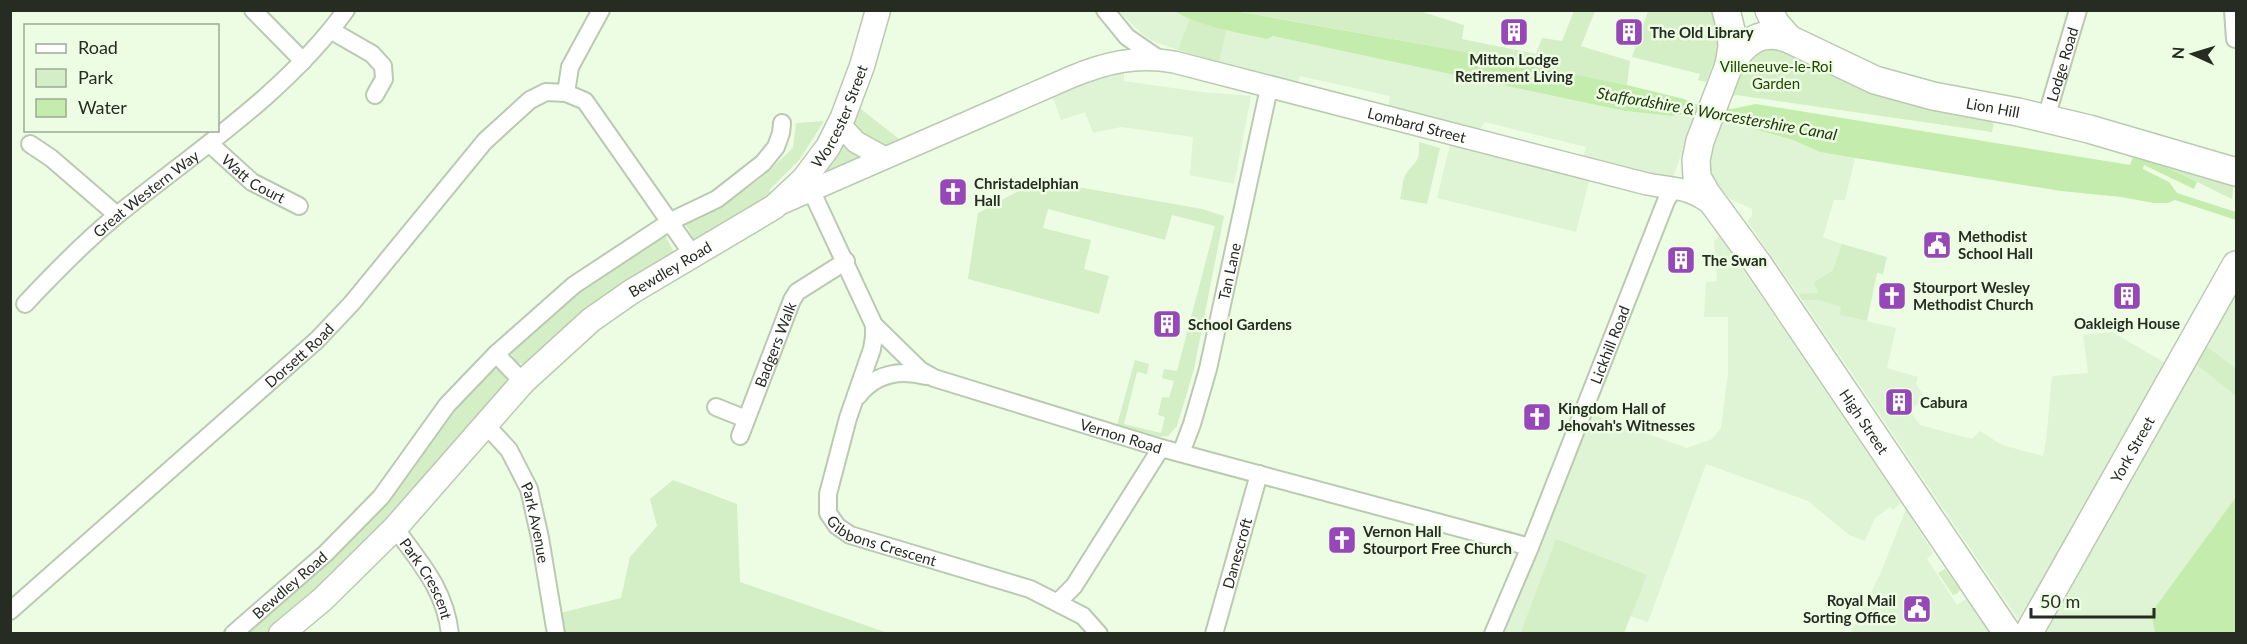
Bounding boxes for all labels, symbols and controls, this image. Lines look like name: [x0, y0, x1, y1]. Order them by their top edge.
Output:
building icon: Mitton Lodge Retirement Living: [1498, 16, 1530, 48]
building icon: The Old Library: [1613, 16, 1645, 48]
place label: The Old Library: [1650, 23, 1754, 41]
legend: [24, 24, 219, 132]
north arrow: [2163, 24, 2223, 84]
street label: Lodge Road: [2042, 25, 2081, 104]
text: Road: [78, 36, 118, 58]
text: N: [2168, 46, 2187, 60]
place label: Mitton Lodge Retirement Living: [1455, 50, 1573, 85]
park label: Villeneuve-le-Roi Garden: [1720, 57, 1832, 92]
street label: Worcester Street: [807, 62, 871, 171]
text: Park: [78, 66, 114, 88]
water label: Staffordshire & Worcestershire Canal: [1596, 83, 1839, 144]
street label: Lion Hill: [1965, 93, 2021, 121]
text: Water: [78, 96, 127, 118]
street label: Lombard Street: [1366, 103, 1469, 146]
street label: Great Western Way: [89, 146, 202, 241]
street label: Watt Court: [218, 150, 289, 207]
place label: Christadelphian Hall: [974, 174, 1079, 209]
church icon: Christadelphian Hall: [937, 176, 969, 208]
place label: Methodist School Hall: [1958, 227, 2033, 262]
public building icon: Methodist School Hall: [1921, 229, 1953, 261]
street label: Bewdley Road: [625, 237, 715, 300]
street label: Tan Lane: [1214, 241, 1244, 302]
building icon: The Swan: [1665, 244, 1697, 276]
place label: The Swan: [1702, 251, 1767, 269]
place label: Stourport Wesley Methodist Church: [1913, 278, 2034, 313]
church icon: Stourport Wesley Methodist Church: [1876, 280, 1908, 312]
building icon: Oakleigh House: [2111, 280, 2143, 312]
street label: Badgers Walk: [751, 299, 800, 390]
street label: Lickhill Road: [1586, 303, 1633, 386]
building icon: School Gardens: [1151, 308, 1183, 340]
place label: Oakleigh House: [2074, 314, 2180, 332]
place label: School Gardens: [1188, 315, 1292, 333]
street label: Dorsett Road: [261, 319, 337, 391]
street label: High Street: [1836, 385, 1893, 458]
building icon: Cabura: [1883, 386, 1915, 418]
place label: Cabura: [1920, 393, 1968, 411]
place label: Kingdom Hall of Jehovah's Witnesses: [1558, 399, 1695, 434]
church icon: Kingdom Hall of Jehovah's Witnesses: [1521, 401, 1553, 433]
street label: York Street: [2106, 413, 2158, 485]
street label: Vernon Road: [1078, 415, 1164, 457]
street label: Park Avenue: [518, 479, 553, 564]
street label: Gibbons Crescent: [823, 512, 939, 570]
street label: Danescroft: [1218, 515, 1255, 590]
place label: Vernon Hall Stourport Free Church: [1362, 522, 1512, 557]
church icon: Vernon Hall Stourport Free Church: [1326, 524, 1358, 556]
street label: Park Crescent: [396, 534, 456, 622]
street label: Bewdley Road: [248, 547, 331, 622]
scale bar: [2031, 581, 2154, 619]
text: 50 m: [2040, 590, 2080, 612]
place label: Royal Mail Sorting Office: [1803, 591, 1896, 626]
public building icon: Royal Mail Sorting Office: [1901, 593, 1933, 625]

